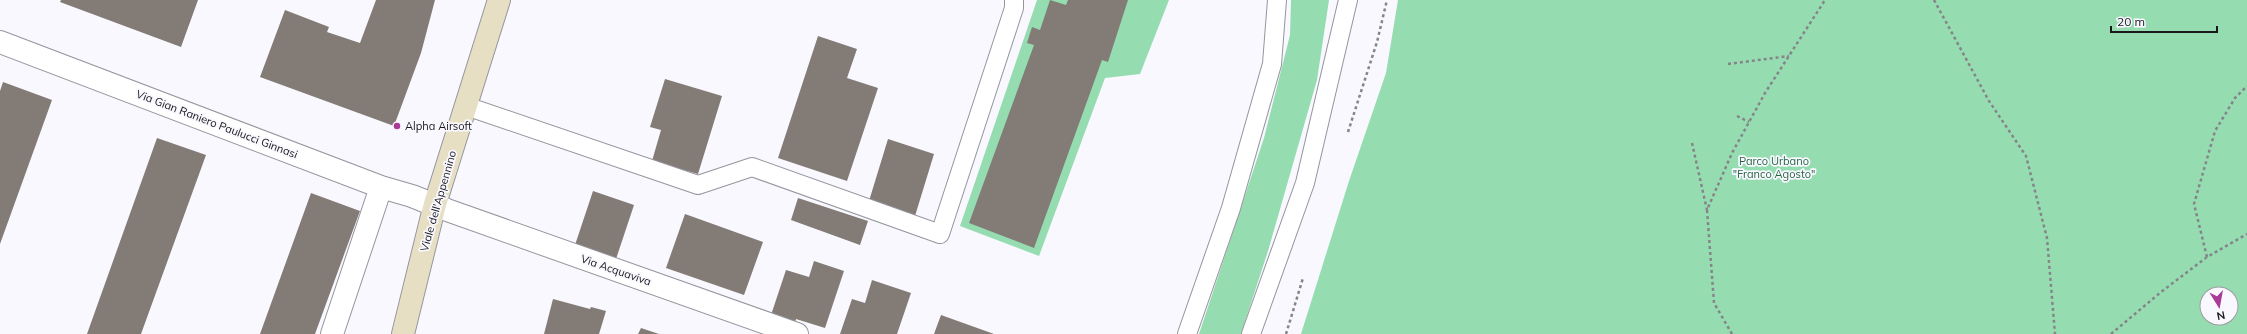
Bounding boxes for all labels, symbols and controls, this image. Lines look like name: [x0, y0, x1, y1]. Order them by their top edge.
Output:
scale bar: [2111, 8, 2217, 34]
text: 20 m: [2117, 14, 2145, 29]
street label: Via Gian Raniero Paulucci Ginnasi: [134, 87, 300, 161]
place label: Alpha Airsoft: [405, 119, 472, 133]
marker: Alpha Airsoft: [392, 121, 402, 131]
street label: Viale dell'Appennino: [417, 149, 459, 253]
park label: Parco Urbano "Franco Agosto": [1733, 154, 1815, 181]
street label: Via Acquaviva: [579, 251, 653, 289]
north arrow: [2199, 286, 2239, 326]
text: N: [2215, 308, 2226, 323]

